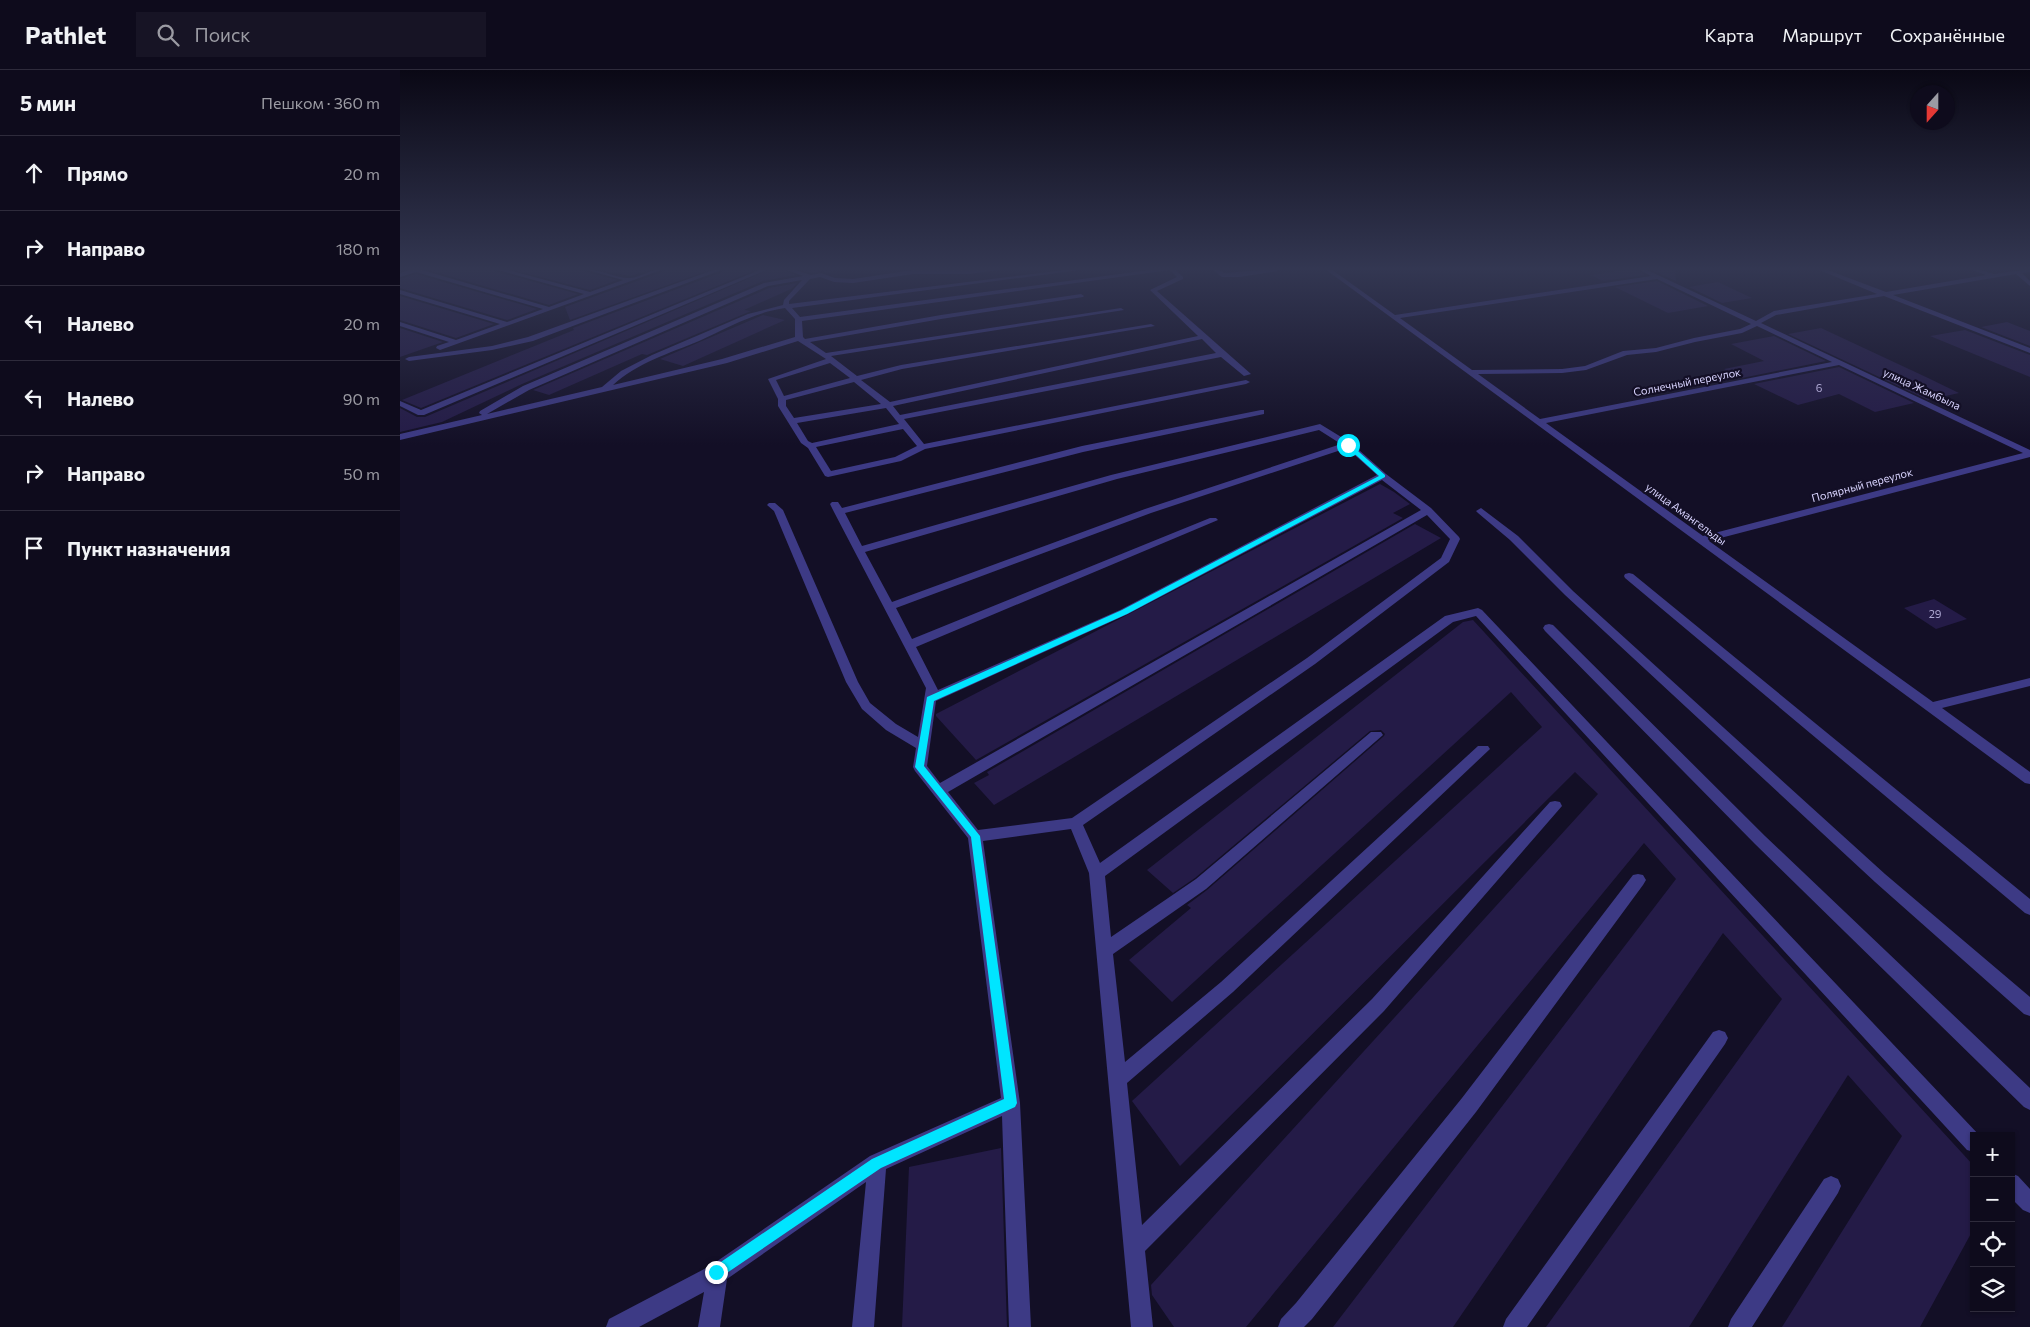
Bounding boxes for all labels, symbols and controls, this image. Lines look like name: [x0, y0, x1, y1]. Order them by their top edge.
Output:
search box: [136, 12, 486, 57]
text: Pathlet: [25, 20, 106, 49]
icon: search: [154, 21, 182, 49]
text: Поиск: [194, 23, 250, 46]
text: Карта: [1705, 24, 1754, 46]
text: Маршрут: [1782, 24, 1862, 46]
text: Сохранённые: [1890, 24, 2005, 46]
north arrow: [1910, 85, 1955, 130]
text: 5 мин: [20, 90, 76, 115]
text: Пешком · 360 m: [261, 93, 380, 112]
icon: ahead: [20, 159, 48, 187]
text: Прямо: [67, 162, 128, 185]
text: 20 m: [344, 164, 380, 183]
icon: right: [20, 234, 48, 262]
text: Направо: [67, 237, 145, 260]
text: 180 m: [336, 239, 380, 258]
icon: left: [20, 309, 48, 337]
text: Налево: [67, 312, 134, 335]
text: 20 m: [344, 314, 380, 333]
street label: Солнечный переулок: [1632, 365, 1742, 398]
street label: улица Жамбыла: [1881, 365, 1963, 412]
house number: 6: [1816, 381, 1823, 394]
icon: left: [20, 384, 48, 412]
text: Налево: [67, 387, 134, 410]
text: 90 m: [343, 389, 380, 408]
route start: [1337, 434, 1360, 457]
icon: right: [20, 459, 48, 487]
text: Направо: [67, 462, 145, 485]
text: 50 m: [343, 464, 380, 483]
street label: Полярный переулок: [1810, 465, 1914, 504]
street label: улица Амангельды: [1643, 480, 1729, 547]
icon: arrive: [20, 534, 48, 562]
text: Пункт назначения: [67, 537, 230, 560]
house number: 29: [1929, 607, 1942, 620]
map controls: [1970, 1132, 2015, 1312]
button: +: [1970, 1132, 2015, 1177]
button: −: [1970, 1177, 2015, 1222]
button: locate: [1970, 1222, 2015, 1267]
route end: [705, 1261, 728, 1284]
button: layers: [1970, 1267, 2015, 1312]

